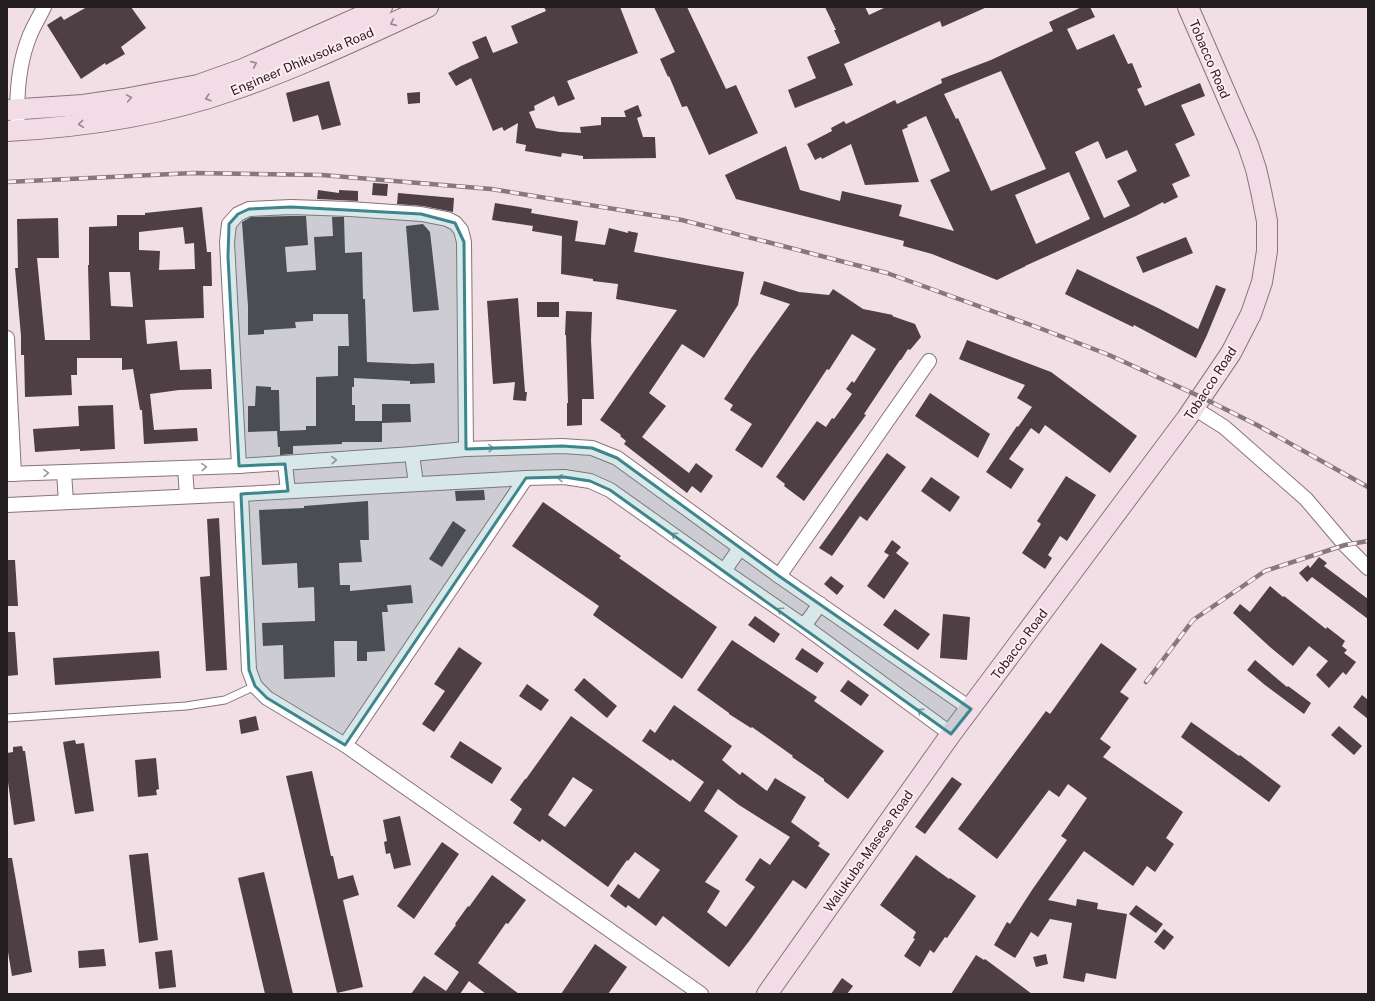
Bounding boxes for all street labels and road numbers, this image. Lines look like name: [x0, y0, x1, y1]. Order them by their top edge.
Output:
street label: Tobacco Road: [1186, 17, 1233, 101]
street label: Engineer Dhikusoka Road: [228, 24, 376, 98]
street label: Tobacco Road: [1181, 344, 1240, 423]
street label: Tobacco Road: [988, 606, 1051, 682]
street label: Walukuba-Masese Road: [821, 788, 916, 915]

